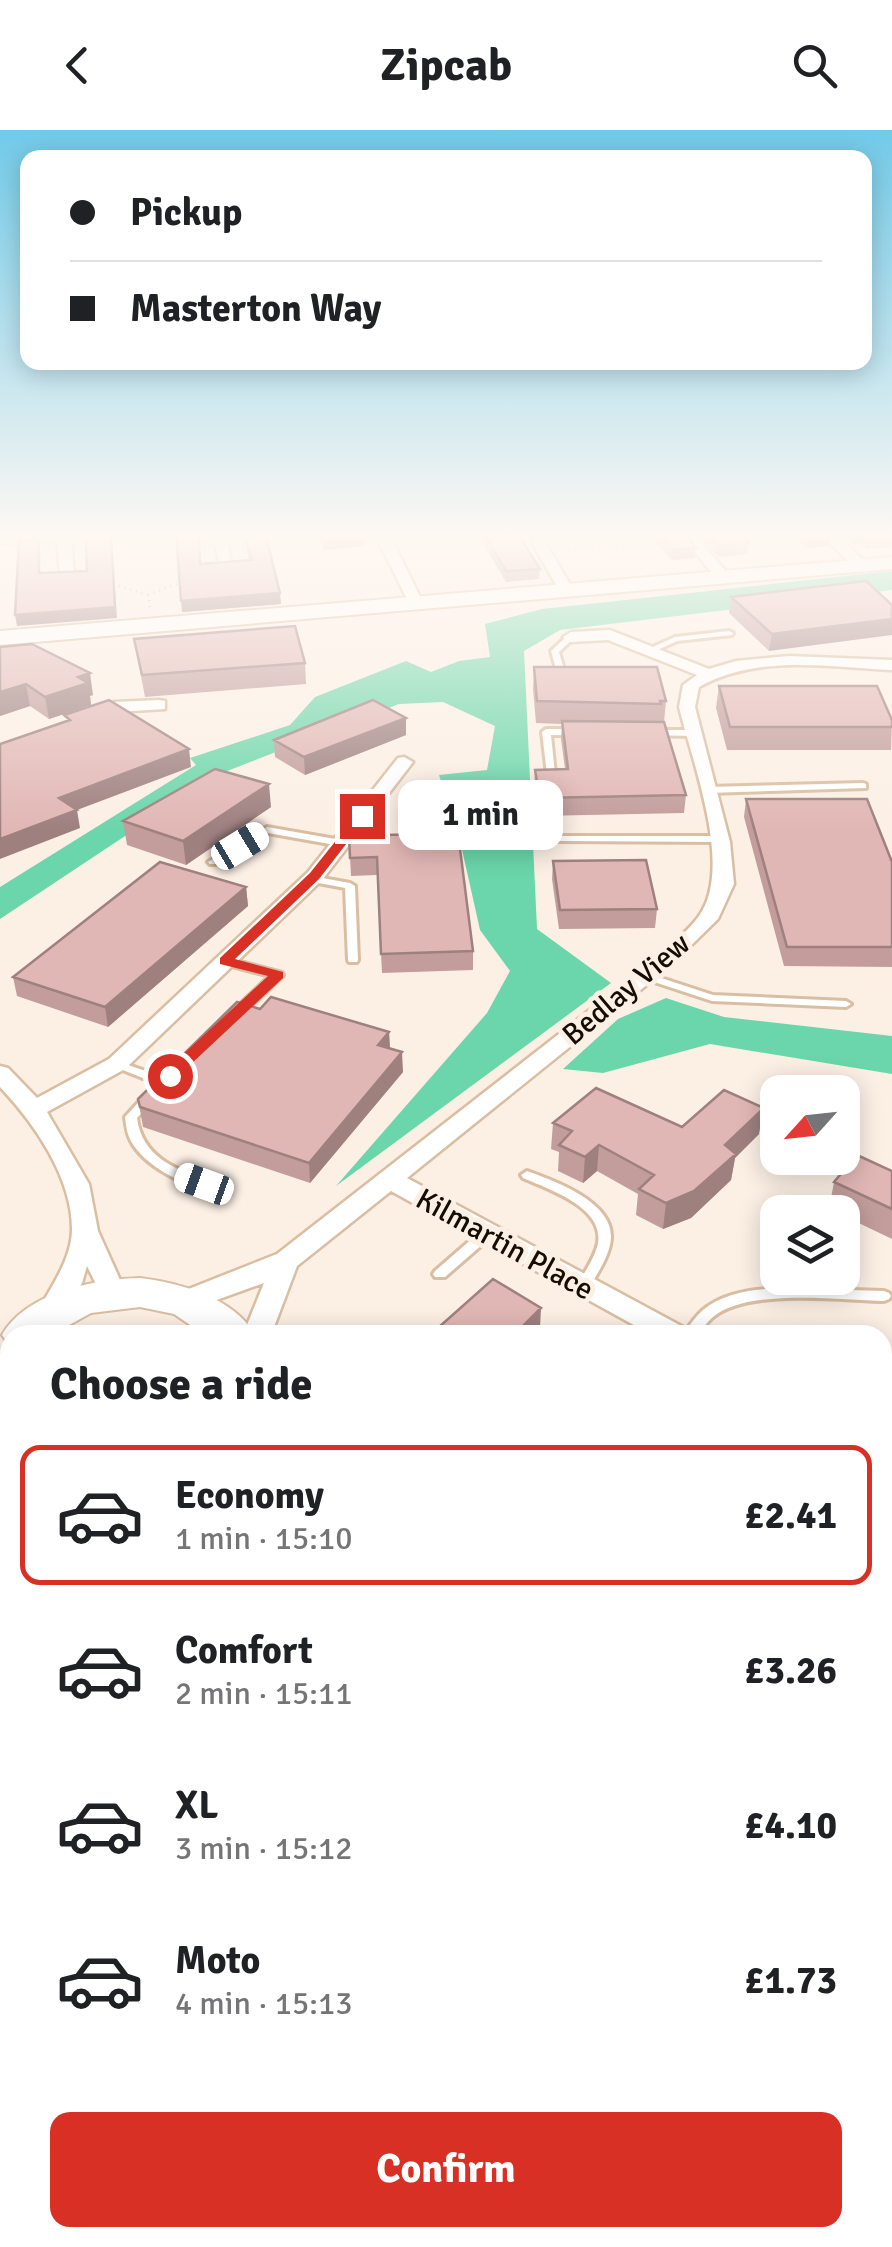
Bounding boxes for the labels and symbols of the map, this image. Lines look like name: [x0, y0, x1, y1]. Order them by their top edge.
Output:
callout: 1 min: [397, 781, 562, 851]
route end: [340, 794, 385, 839]
car: [207, 818, 273, 874]
street label: Bedlay View: [555, 925, 698, 1053]
route start: [148, 1054, 193, 1099]
north arrow: [760, 1075, 860, 1175]
car: [171, 1160, 237, 1208]
street label: Kilmartin Place: [409, 1180, 600, 1308]

